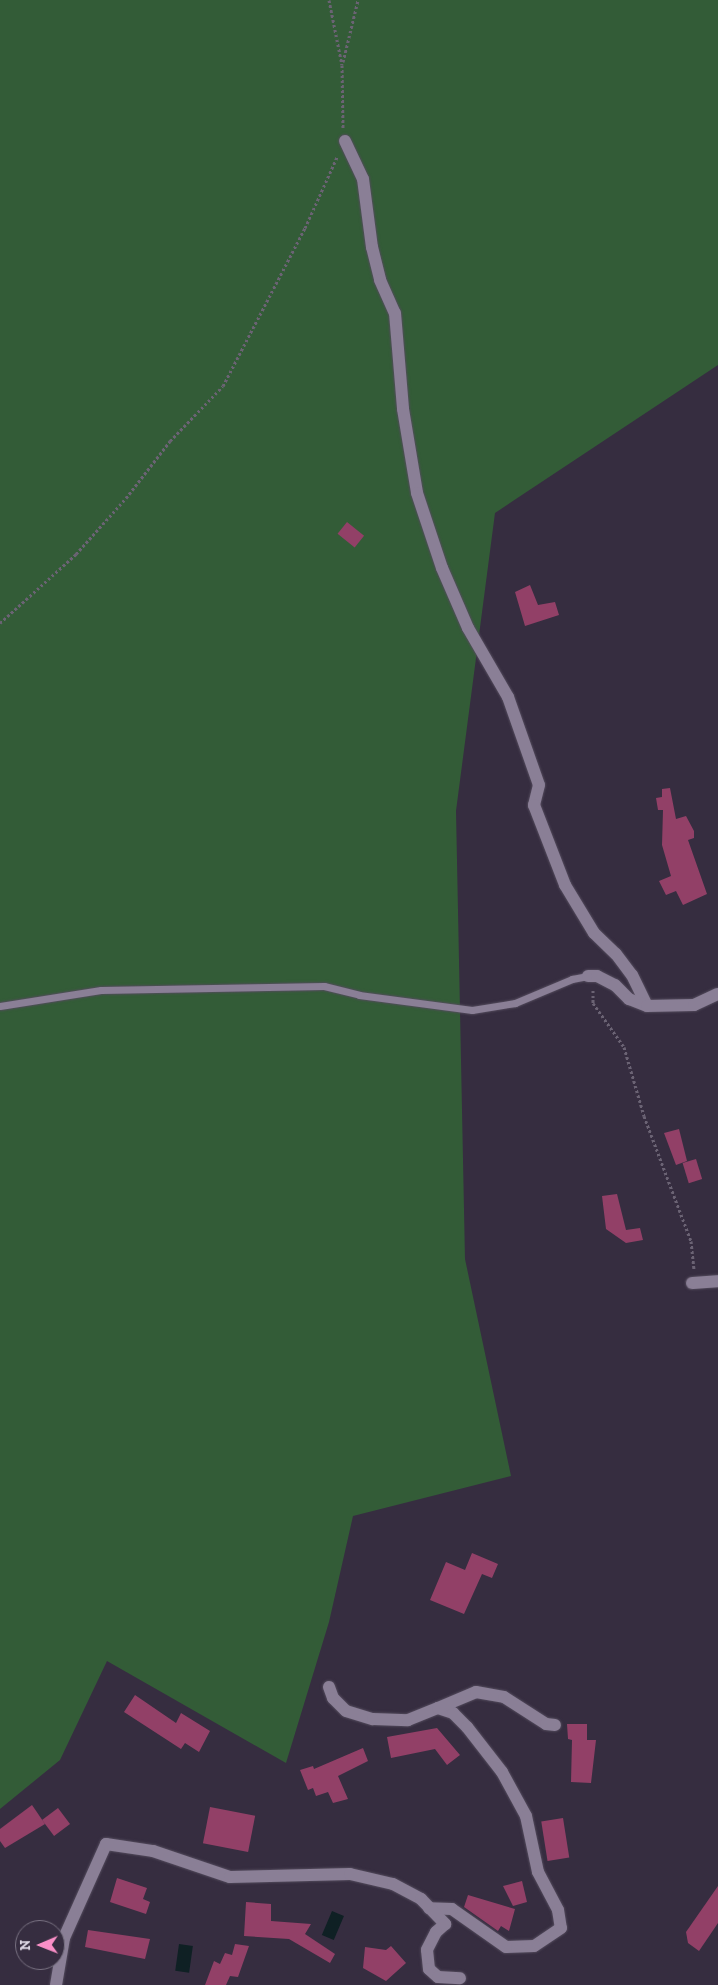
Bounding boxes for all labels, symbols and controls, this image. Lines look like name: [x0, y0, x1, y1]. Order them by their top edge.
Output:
north arrow: [15, 1920, 65, 1970]
text: N: [17, 1940, 34, 1951]

